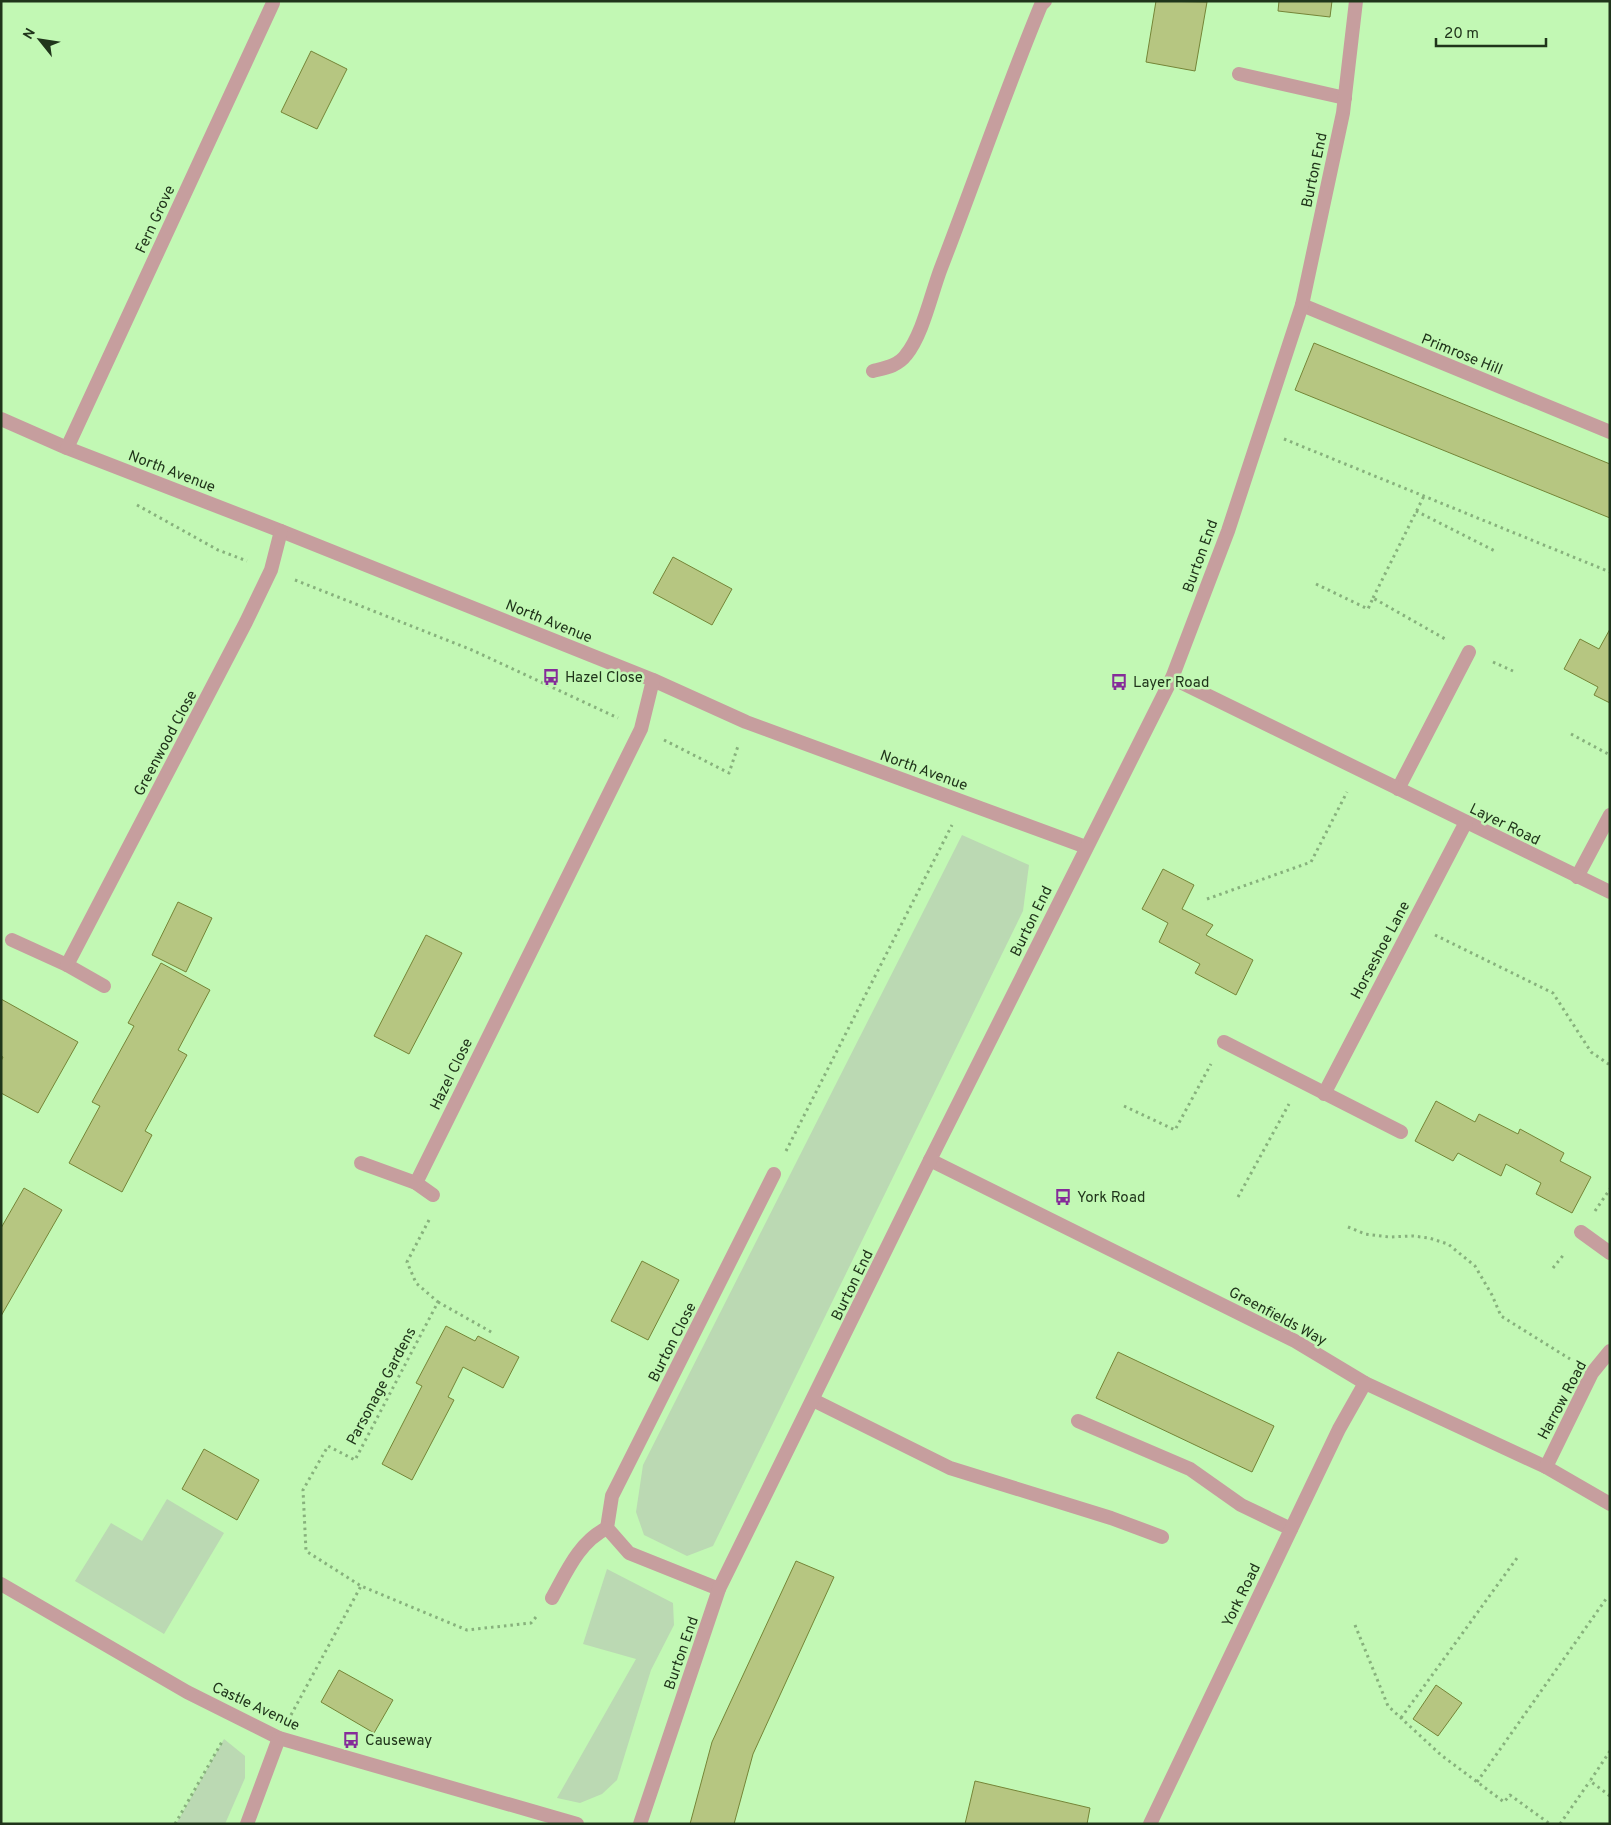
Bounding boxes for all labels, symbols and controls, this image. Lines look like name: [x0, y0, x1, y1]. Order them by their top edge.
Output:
north arrow: [15, 15, 65, 65]
scale bar: [1436, 15, 1546, 47]
text: 20 m: [1444, 25, 1479, 44]
text: N: [20, 26, 40, 43]
street label: Burton End: [1298, 131, 1333, 210]
street label: Fern Grove: [132, 183, 180, 257]
street label: Primrose Hill: [1418, 330, 1505, 380]
street label: North Avenue: [125, 447, 218, 498]
street label: Burton End: [1179, 517, 1223, 596]
street label: North Avenue: [502, 596, 595, 648]
bus stop icon: Hazel Close: [541, 667, 561, 687]
place label: Hazel Close: [565, 669, 643, 688]
bus stop icon: Layer Road: [1109, 672, 1129, 692]
place label: Layer Road: [1133, 674, 1209, 693]
street label: Greenwood Close: [130, 688, 202, 800]
street label: North Avenue: [877, 747, 970, 796]
street label: Layer Road: [1466, 800, 1543, 851]
street label: Burton End: [1007, 883, 1058, 960]
street label: Horseshoe Lane: [1347, 898, 1415, 1003]
street label: Hazel Close: [427, 1036, 478, 1114]
bus stop icon: York Road: [1053, 1187, 1073, 1207]
place label: York Road: [1077, 1189, 1145, 1208]
street label: Burton End: [828, 1247, 879, 1324]
street label: Greenfields Way: [1225, 1284, 1330, 1351]
street label: Burton Close: [645, 1300, 702, 1386]
street label: Parsonage Gardens: [343, 1325, 421, 1449]
street label: Harrow Road: [1535, 1358, 1592, 1443]
street label: York Road: [1219, 1561, 1266, 1631]
street label: Burton End: [661, 1614, 704, 1693]
street label: Castle Avenue: [208, 1679, 302, 1736]
bus stop icon: Causeway: [341, 1730, 361, 1750]
place label: Causeway: [365, 1732, 432, 1751]

